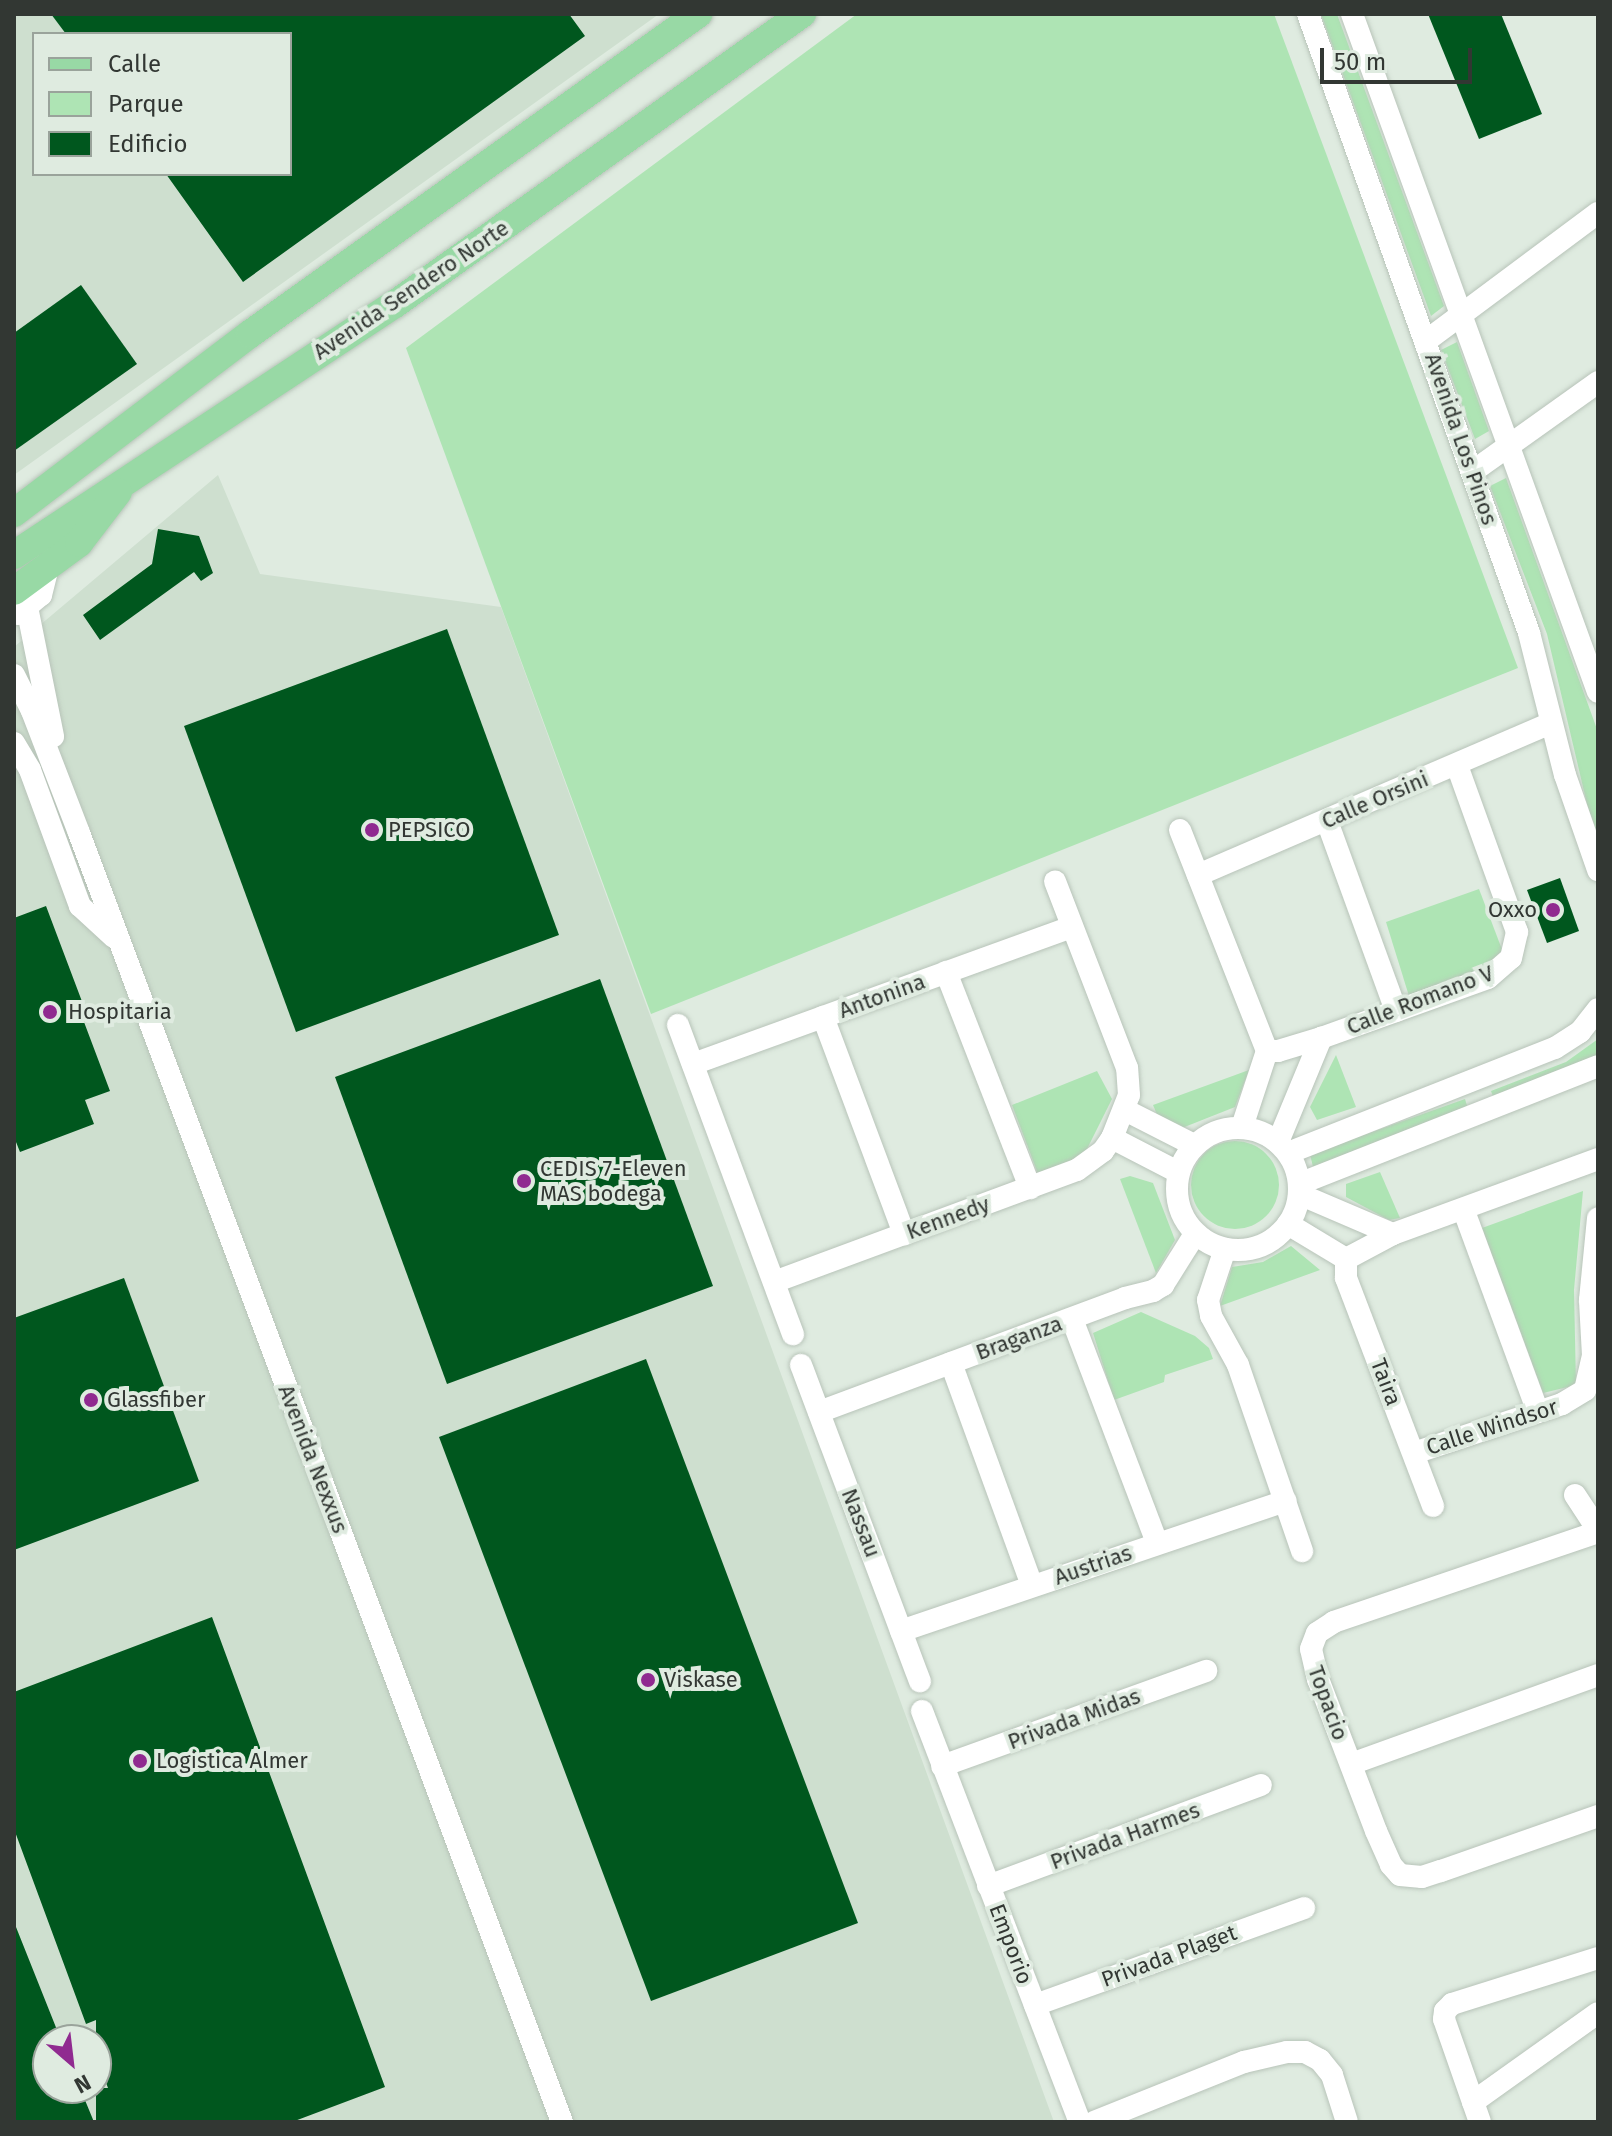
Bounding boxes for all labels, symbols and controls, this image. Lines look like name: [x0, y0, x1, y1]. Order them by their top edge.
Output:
legend: [32, 32, 292, 176]
scale bar: [1324, 32, 1476, 82]
text: 50 m: [1334, 48, 1386, 76]
text: Calle: [108, 50, 161, 78]
text: Parque: [108, 90, 184, 118]
text: Edificio: [108, 130, 188, 158]
street label: Avenida Sendero Norte: [308, 215, 514, 365]
street label: Avenida Los Pinos: [1419, 350, 1503, 528]
street label: Calle Orsini: [1318, 766, 1432, 834]
place label: PEPSICO: [388, 817, 470, 843]
marker: PEPSICO: [363, 821, 381, 839]
place label: Oxxo: [1488, 897, 1537, 923]
marker: Oxxo: [1544, 901, 1562, 919]
street label: Calle Romano V: [1343, 960, 1497, 1040]
street label: Antonina: [835, 968, 929, 1024]
place label: Hospitaria: [68, 999, 172, 1025]
marker: Hospitaria: [39, 1001, 61, 1023]
place label: CEDIS 7-Eleven MAS bodega: [540, 1155, 687, 1206]
marker: CEDIS 7-Eleven MAS bodega: [515, 1172, 533, 1190]
street label: Kennedy: [903, 1191, 993, 1245]
street label: Braganza: [972, 1310, 1066, 1366]
street label: Taira: [1365, 1355, 1407, 1409]
street label: Avenida Nexxus: [273, 1381, 353, 1537]
place label: Glassfiber: [107, 1387, 205, 1413]
marker: Glassfiber: [82, 1391, 100, 1409]
street label: Calle Windsor: [1423, 1393, 1561, 1461]
street label: Nassau: [836, 1485, 886, 1561]
street label: Austrias: [1051, 1539, 1135, 1591]
street label: Topacio: [1302, 1662, 1354, 1744]
place label: Viskase: [664, 1667, 738, 1693]
marker: Viskase: [639, 1671, 657, 1689]
street label: Privada Midas: [1004, 1683, 1144, 1755]
place label: Logistica Almer: [156, 1748, 308, 1774]
marker: Logistica Almer: [131, 1752, 149, 1770]
street label: Privada Harmes: [1047, 1797, 1203, 1875]
street label: Emporio: [984, 1900, 1038, 1988]
street label: Privada Plaget: [1098, 1919, 1240, 1993]
north arrow: [32, 2024, 112, 2104]
text: N: [70, 2069, 95, 2099]

